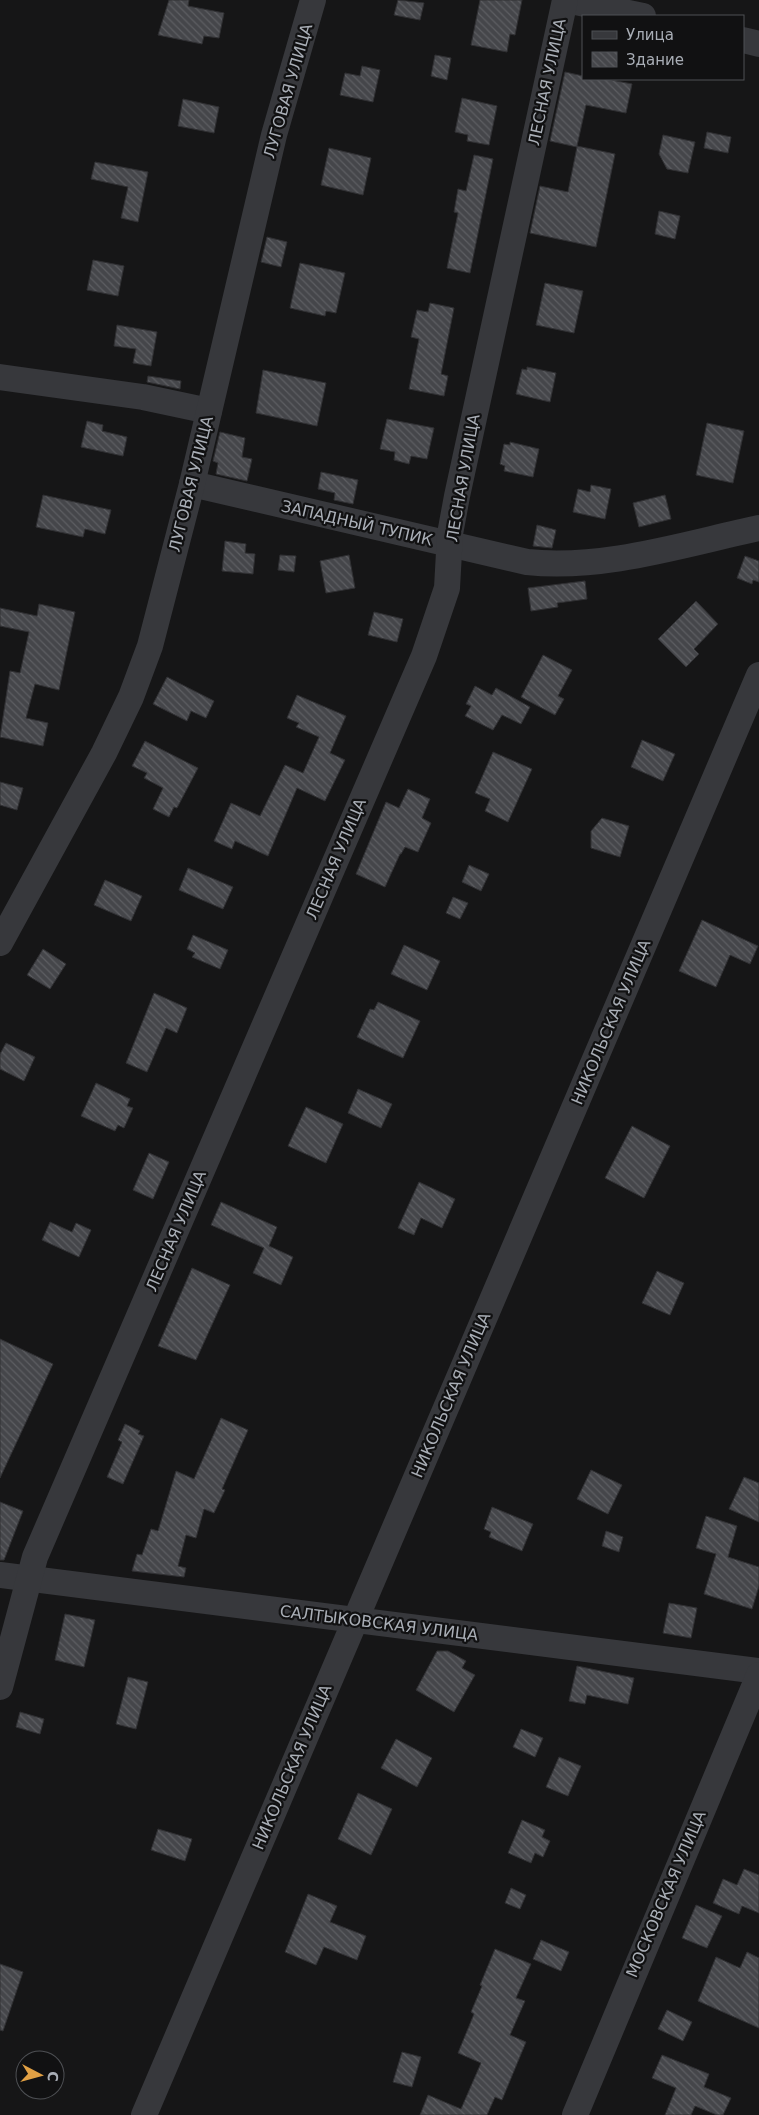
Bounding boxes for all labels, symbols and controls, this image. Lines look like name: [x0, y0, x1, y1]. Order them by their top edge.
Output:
legend: [582, 15, 744, 80]
street label: ЛЕСНАЯ УЛИЦА: [524, 17, 570, 147]
street label: ЛУГОВАЯ УЛИЦА: [260, 21, 316, 161]
text: Улица: [626, 26, 674, 44]
text: Здание: [626, 51, 684, 69]
street label: ЛЕСНАЯ УЛИЦА: [442, 412, 484, 543]
street label: ЛУГОВАЯ УЛИЦА: [165, 414, 217, 554]
street label: ЗАПАДНЫЙ ТУПИК: [279, 496, 435, 550]
street label: ЛЕСНАЯ УЛИЦА: [302, 796, 370, 922]
street label: НИКОЛЬСКАЯ УЛИЦА: [568, 936, 654, 1108]
street label: ЛЕСНАЯ УЛИЦА: [142, 1168, 210, 1294]
street label: НИКОЛЬСКАЯ УЛИЦА: [408, 1309, 494, 1481]
street label: САЛТЫКОВСКАЯ УЛИЦА: [279, 1601, 479, 1645]
street label: НИКОЛЬСКАЯ УЛИЦА: [249, 1681, 335, 1853]
street label: МОСКОВСКАЯ УЛИЦА: [622, 1808, 710, 1980]
north arrow: [15, 2050, 65, 2100]
text: С: [44, 2070, 61, 2082]

